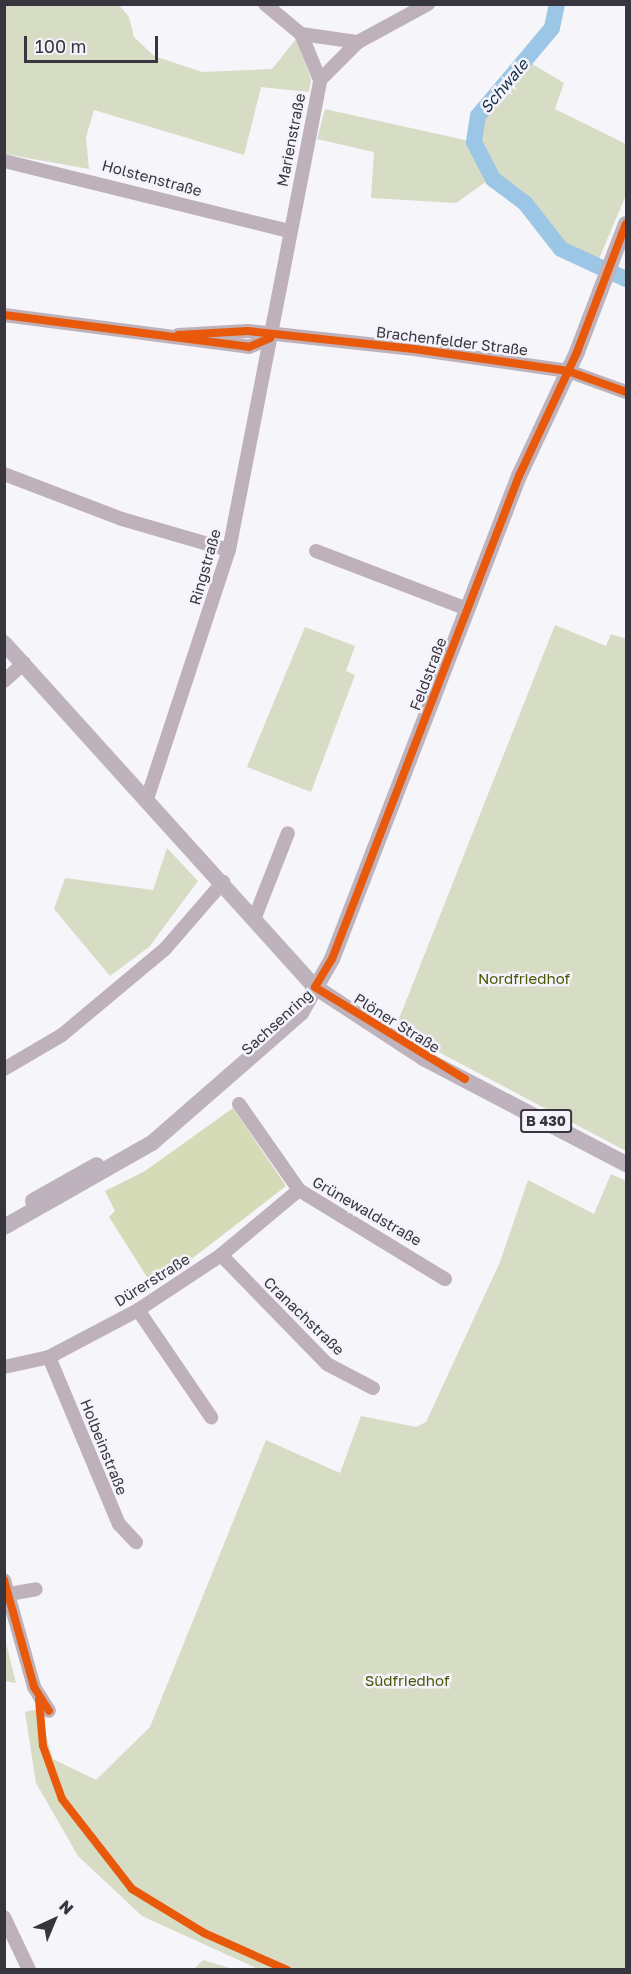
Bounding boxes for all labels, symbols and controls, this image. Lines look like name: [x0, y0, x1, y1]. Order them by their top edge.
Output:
scale bar: [27, 24, 160, 62]
text: 100 m: [35, 35, 86, 57]
water label: Schwale: [476, 55, 532, 117]
street label: Marienstraße: [273, 92, 309, 188]
street label: Holstenstraße: [100, 156, 204, 200]
street label: Brachenfelder Straße: [375, 323, 529, 359]
street label: Ringstraße: [186, 527, 224, 607]
street label: Feldstraße: [406, 635, 450, 713]
park label: Nordfriedhof: [478, 970, 570, 988]
street label: Sachsenring: [238, 985, 316, 1059]
street label: Plöner Straße: [351, 989, 443, 1057]
road number: B 430: [519, 1110, 573, 1132]
street label: Grünewaldstraße: [309, 1172, 425, 1250]
street label: Dürerstraße: [111, 1250, 193, 1310]
street label: Cranachstraße: [260, 1273, 348, 1359]
street label: Holbeinstraße: [77, 1396, 131, 1498]
park label: Südfriedhof: [365, 1672, 449, 1690]
north arrow: [24, 1890, 84, 1950]
text: N: [55, 1896, 78, 1918]

